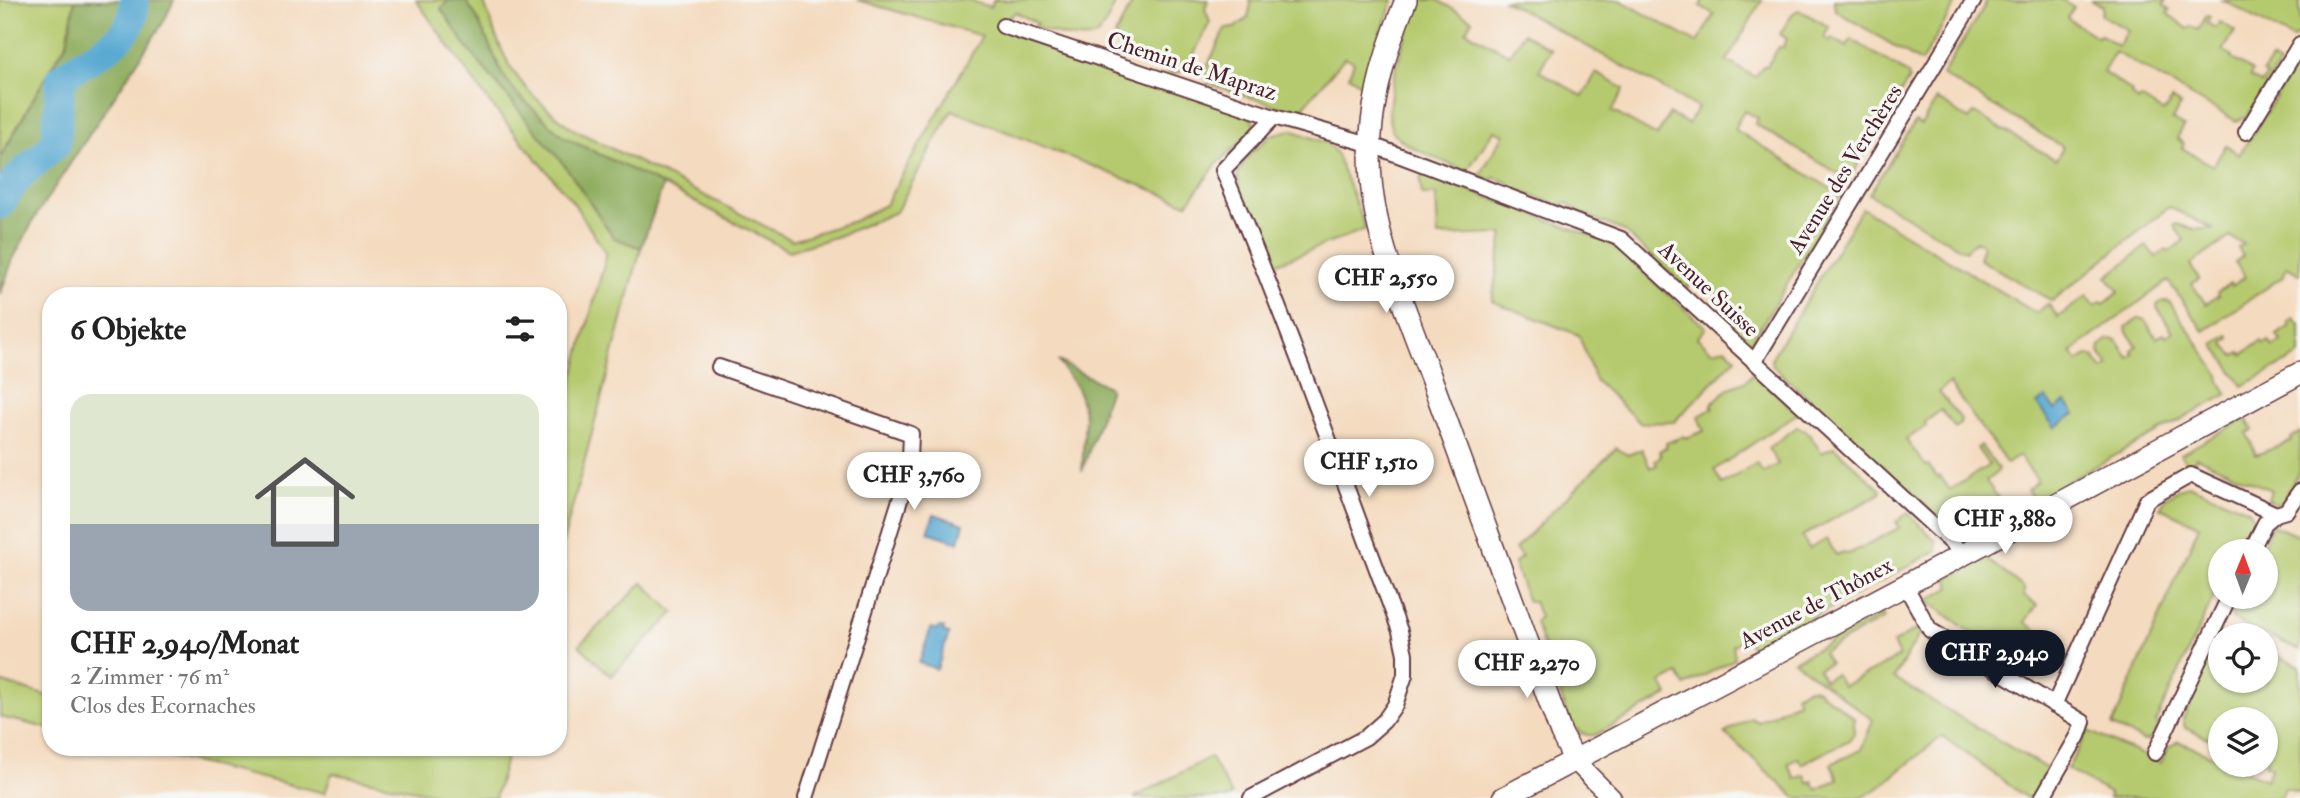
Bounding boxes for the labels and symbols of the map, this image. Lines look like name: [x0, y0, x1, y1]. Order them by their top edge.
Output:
street label: Chemin de Mapraz: [1103, 25, 1281, 108]
street label: Avenue des Verchères: [1781, 79, 1909, 260]
street label: Avenue Suisse: [1652, 234, 1766, 343]
pin: CHF 2,550: [1306, 256, 1466, 315]
pin: CHF 1,510: [1289, 440, 1449, 499]
pin: CHF 3,760: [834, 452, 994, 512]
pin: CHF 3,880: [1925, 496, 2085, 556]
north arrow: [2208, 539, 2278, 609]
street label: Avenue de Thônex: [1734, 551, 1897, 656]
pin: CHF 2,940: [1915, 630, 2075, 690]
pin: CHF 2,270: [1447, 640, 1607, 700]

